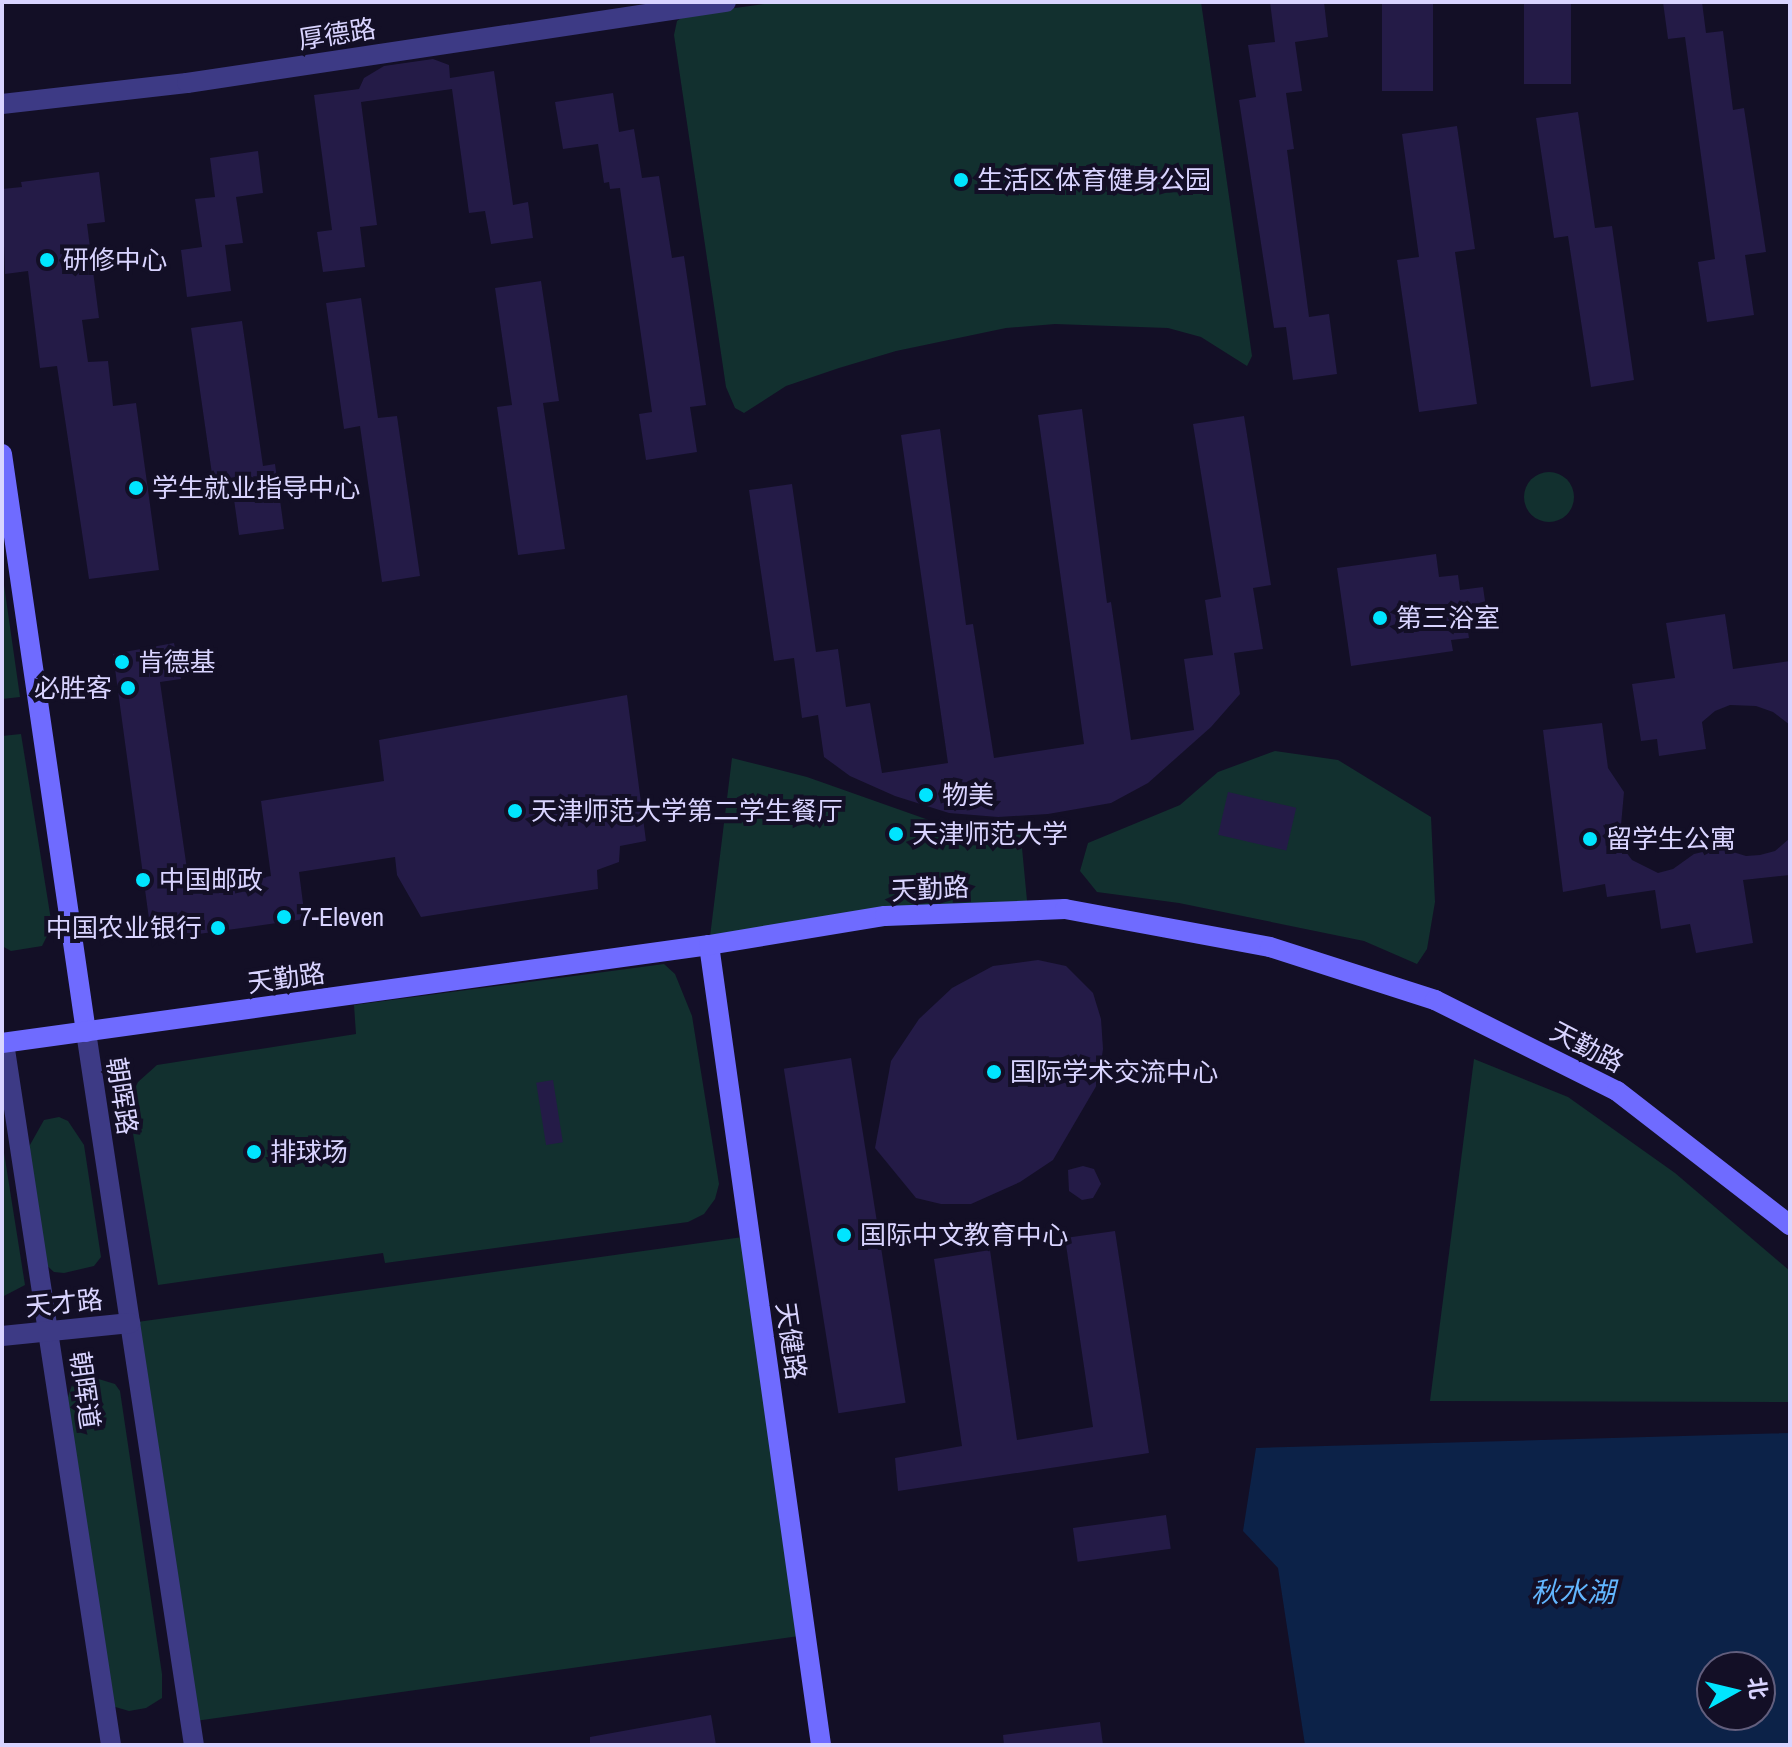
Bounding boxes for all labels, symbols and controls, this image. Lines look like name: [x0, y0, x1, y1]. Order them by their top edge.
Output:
street label: 厚德路: [296, 12, 378, 56]
place label: 生活区体育健身公园: [977, 164, 1211, 196]
marker: 生活区体育健身公园: [952, 171, 970, 189]
place label: 研修中心: [63, 244, 167, 276]
marker: 研修中心: [38, 251, 56, 269]
place label: 学生就业指导中心: [152, 472, 360, 504]
marker: 学生就业指导中心: [127, 479, 145, 497]
place label: 第三浴室: [1396, 602, 1500, 634]
marker: 第三浴室: [1371, 609, 1389, 627]
place label: 肯德基: [138, 646, 216, 678]
marker: 肯德基: [113, 653, 131, 671]
place label: 必胜客: [34, 672, 112, 704]
marker: 必胜客: [119, 679, 137, 697]
place label: 物美: [942, 779, 994, 811]
marker: 物美: [917, 786, 935, 804]
place label: 天津师范大学第二学生餐厅: [531, 795, 843, 827]
marker: 天津师范大学第二学生餐厅: [506, 802, 524, 820]
place label: 天津师范大学: [912, 818, 1068, 850]
place label: 留学生公寓: [1606, 823, 1736, 855]
marker: 天津师范大学: [887, 825, 905, 843]
marker: 留学生公寓: [1581, 830, 1599, 848]
place label: 中国邮政: [159, 864, 263, 896]
marker: 中国邮政: [134, 871, 152, 889]
street label: 天勤路: [890, 871, 970, 907]
place label: 7-Eleven: [300, 901, 384, 933]
marker: 7-Eleven: [275, 908, 293, 926]
place label: 中国农业银行: [46, 912, 202, 944]
marker: 中国农业银行: [209, 919, 227, 937]
street label: 天勤路: [245, 957, 327, 999]
street label: 天勤路: [1545, 1015, 1629, 1079]
street label: 朝晖路: [100, 1055, 144, 1137]
place label: 国际学术交流中心: [1010, 1056, 1218, 1088]
marker: 国际学术交流中心: [985, 1063, 1003, 1081]
place label: 排球场: [270, 1136, 348, 1168]
marker: 排球场: [245, 1143, 263, 1161]
place label: 国际中文教育中心: [860, 1219, 1068, 1251]
marker: 国际中文教育中心: [835, 1226, 853, 1244]
street label: 天才路: [24, 1283, 104, 1323]
street label: 天健路: [770, 1300, 812, 1382]
street label: 朝晖道: [64, 1349, 106, 1431]
water label: 秋水湖: [1531, 1575, 1615, 1609]
north arrow: [1696, 1651, 1776, 1731]
text: 北: [1741, 1675, 1774, 1701]

